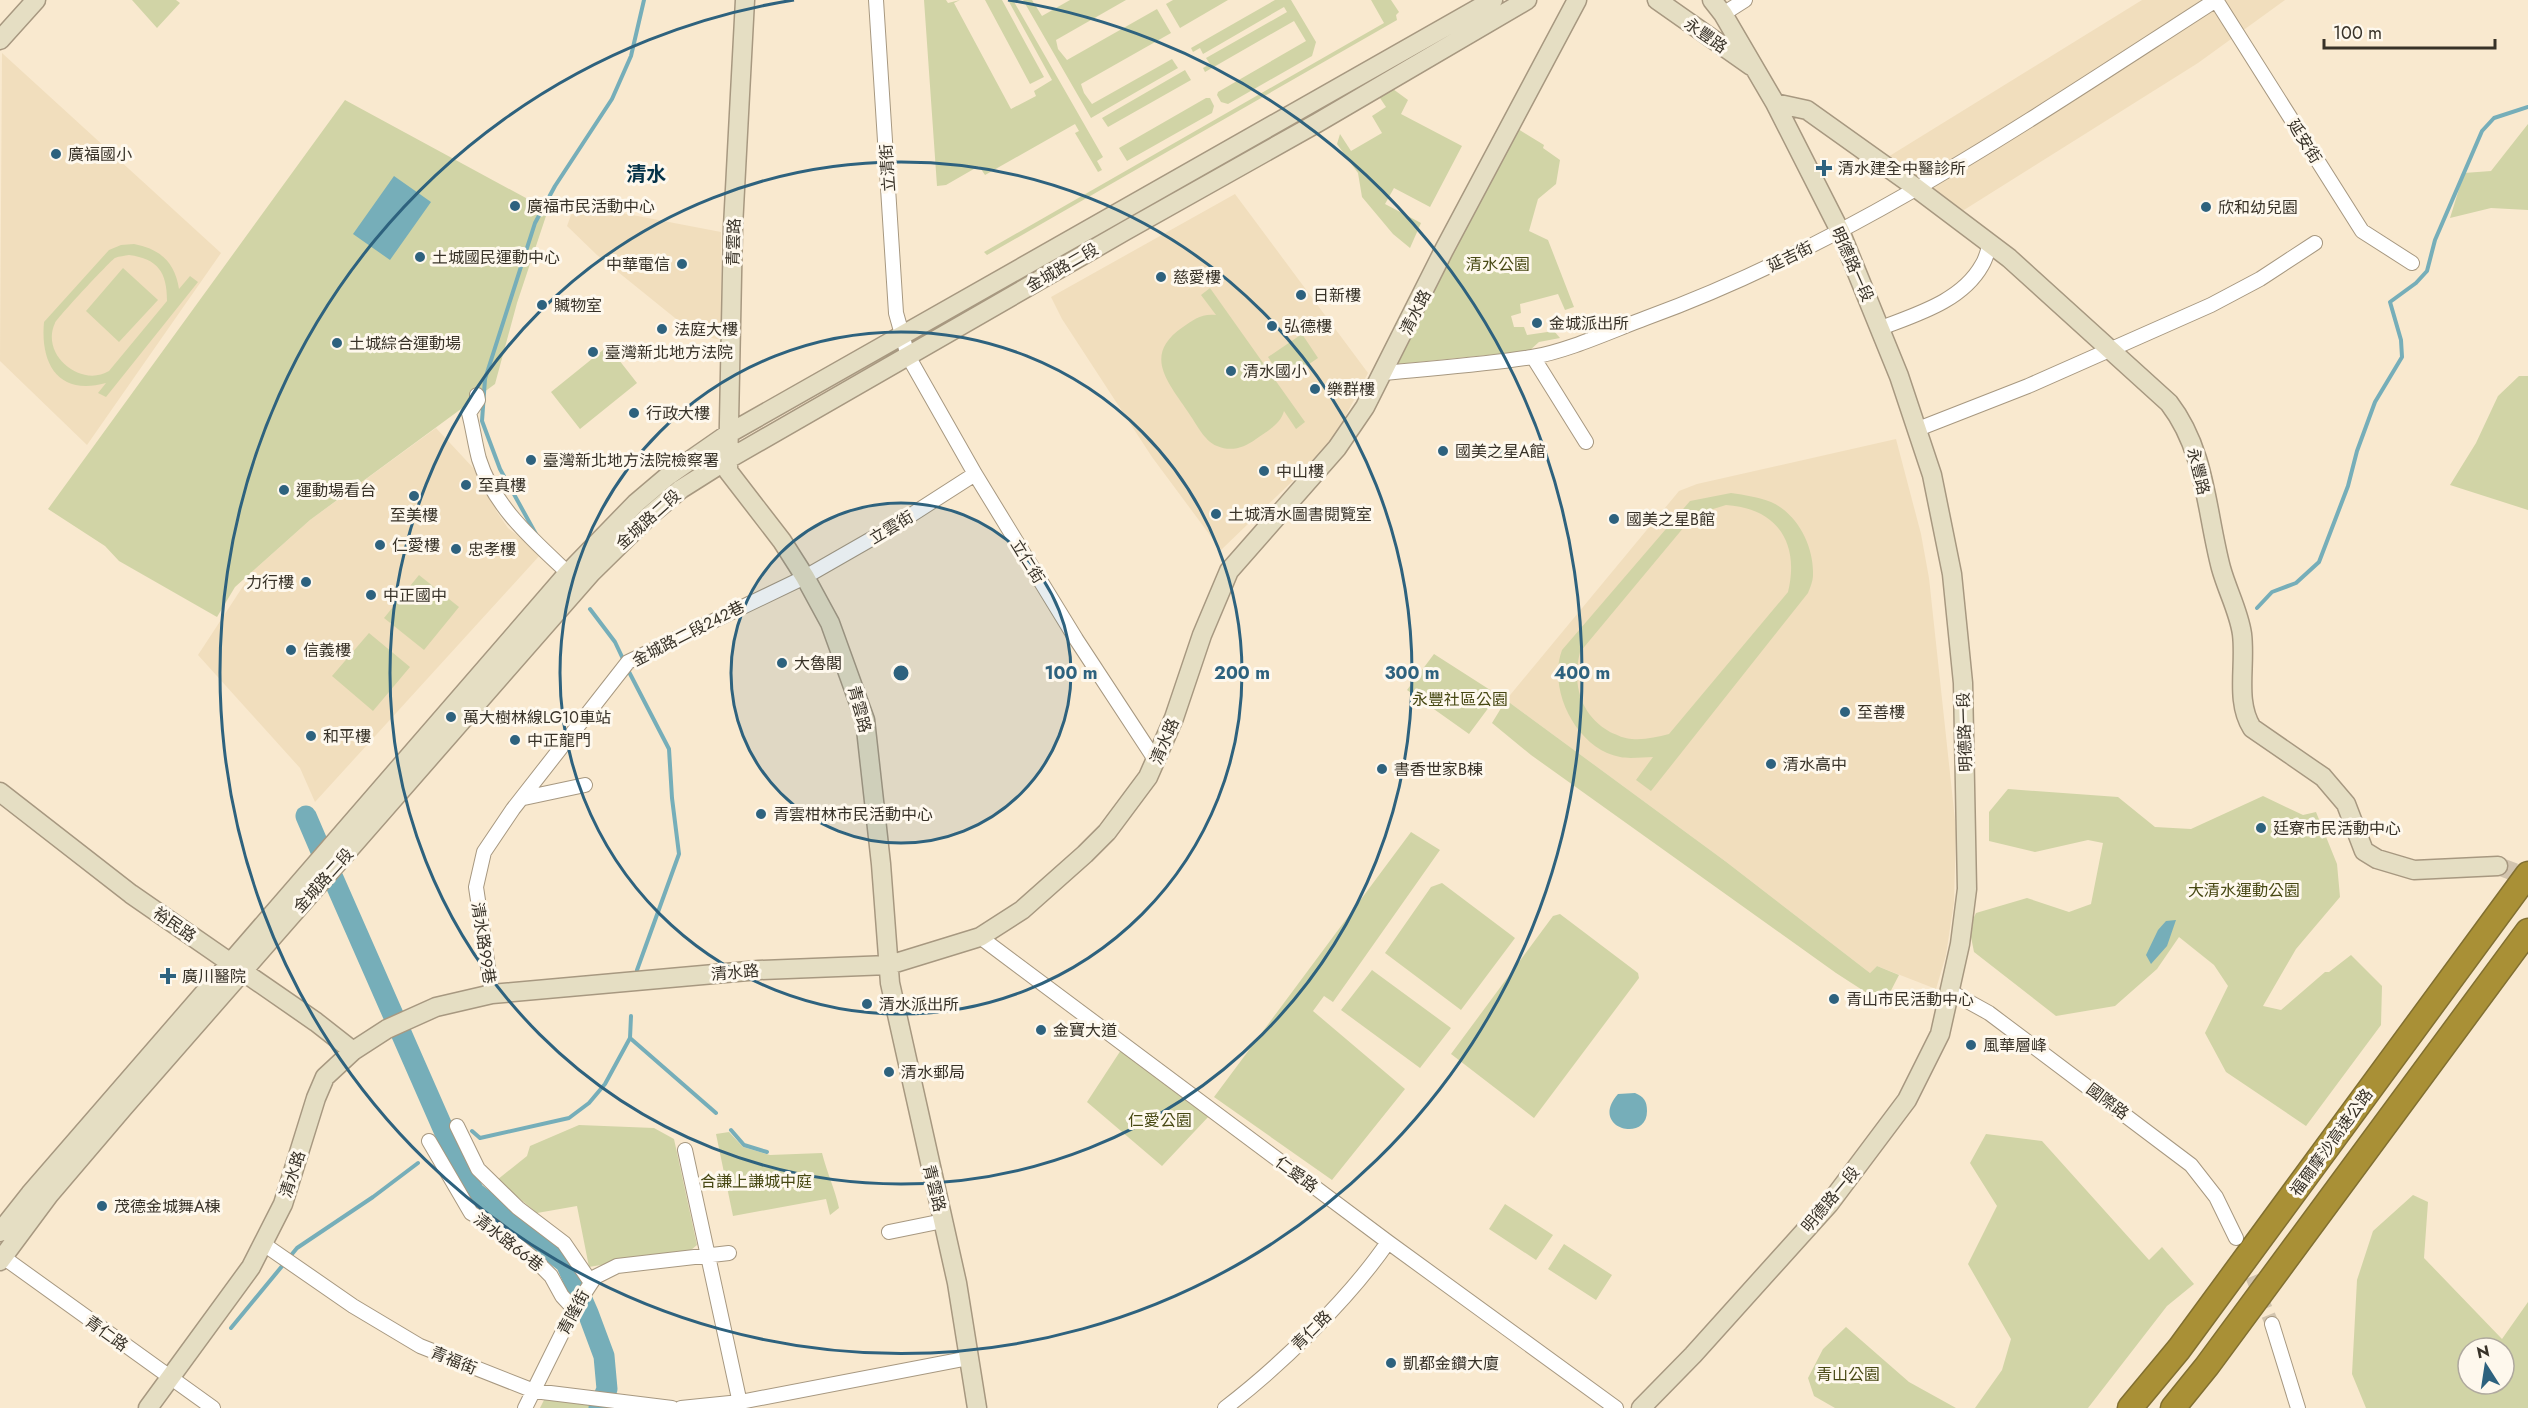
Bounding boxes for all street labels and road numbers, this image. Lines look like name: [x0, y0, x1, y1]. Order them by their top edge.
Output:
street label: 永豐路: [1679, 12, 1732, 59]
street label: 延安街: [2282, 115, 2327, 168]
street label: 立清街: [874, 143, 901, 193]
street label: 青雲路: [721, 218, 746, 266]
street label: 明德路一段: [1826, 223, 1879, 305]
street label: 延吉街: [1764, 236, 1817, 277]
street label: 金城路二段: [1022, 237, 1103, 297]
street label: 清水路: [1394, 286, 1437, 339]
street label: 永豐路: [2182, 445, 2215, 497]
street label: 金城路二段: [611, 484, 686, 555]
street label: 立雲街: [865, 505, 918, 550]
street label: 立仁街: [1005, 535, 1050, 588]
street label: 金城路二段242巷: [628, 595, 748, 672]
street label: 青雲路: [842, 683, 877, 735]
street label: 明德路一段: [1952, 692, 1977, 772]
street label: 清水路: [1144, 715, 1184, 768]
street label: 金城路二段: [288, 843, 359, 918]
street label: 裕民路: [148, 901, 201, 948]
street label: 清水路99巷: [466, 901, 501, 986]
street label: 清水路: [710, 959, 760, 986]
street label: 國際路: [2082, 1078, 2134, 1125]
street label: 福爾摩沙高速公路: [2284, 1084, 2378, 1201]
street label: 清水路: [274, 1148, 311, 1201]
street label: 仁愛路: [1271, 1151, 1323, 1198]
street label: 明德路一段: [1796, 1161, 1865, 1237]
street label: 青雲路: [918, 1162, 951, 1214]
street label: 清水路66巷: [469, 1208, 548, 1277]
street label: 青隆街: [552, 1286, 595, 1339]
street label: 青仁路: [1286, 1305, 1336, 1355]
street label: 青仁路: [81, 1310, 133, 1357]
street label: 青福街: [427, 1341, 480, 1380]

